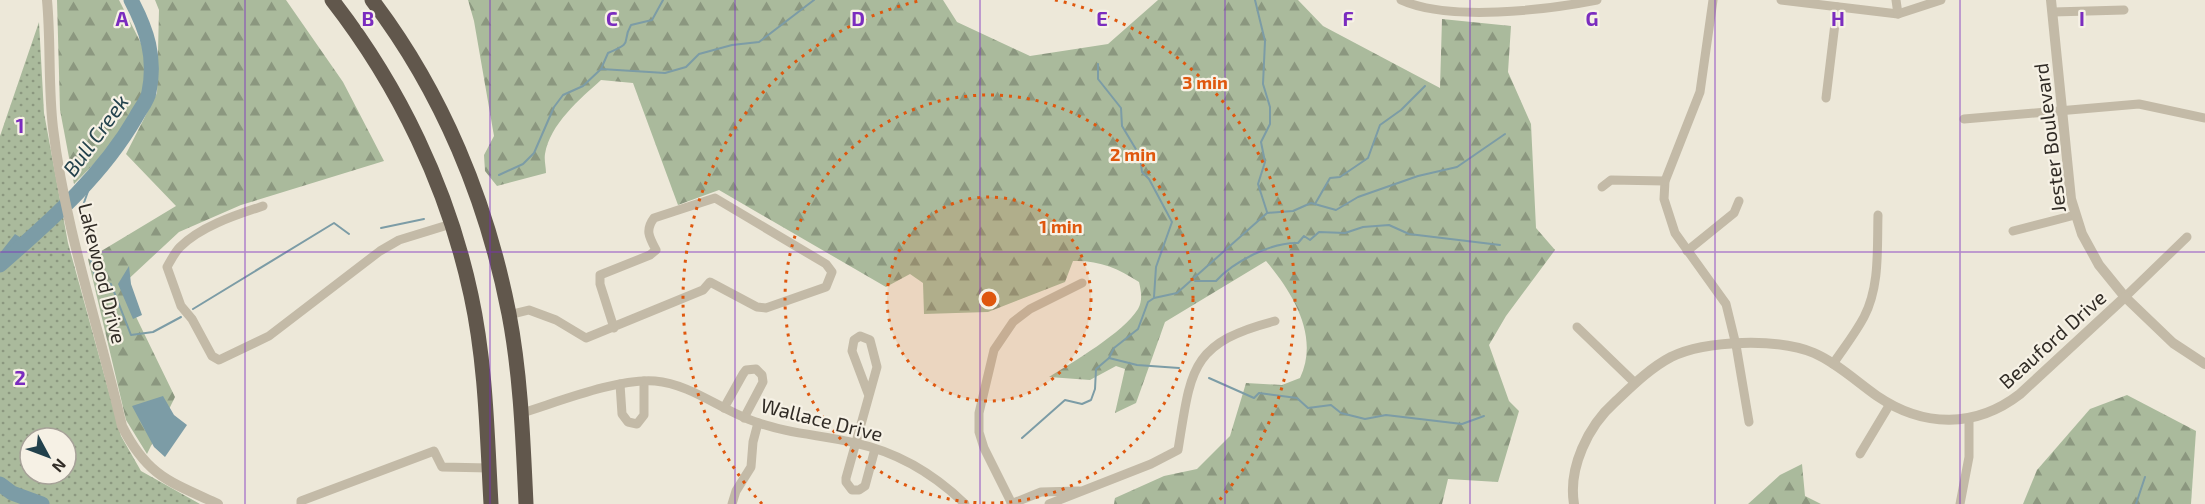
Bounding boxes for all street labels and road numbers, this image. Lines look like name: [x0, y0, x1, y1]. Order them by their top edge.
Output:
street label: Jester Boulevard: [2028, 62, 2070, 214]
street label: Lakewood Drive: [74, 200, 132, 346]
street label: Beauford Drive: [1994, 285, 2110, 393]
street label: Wallace Drive: [759, 392, 885, 446]

